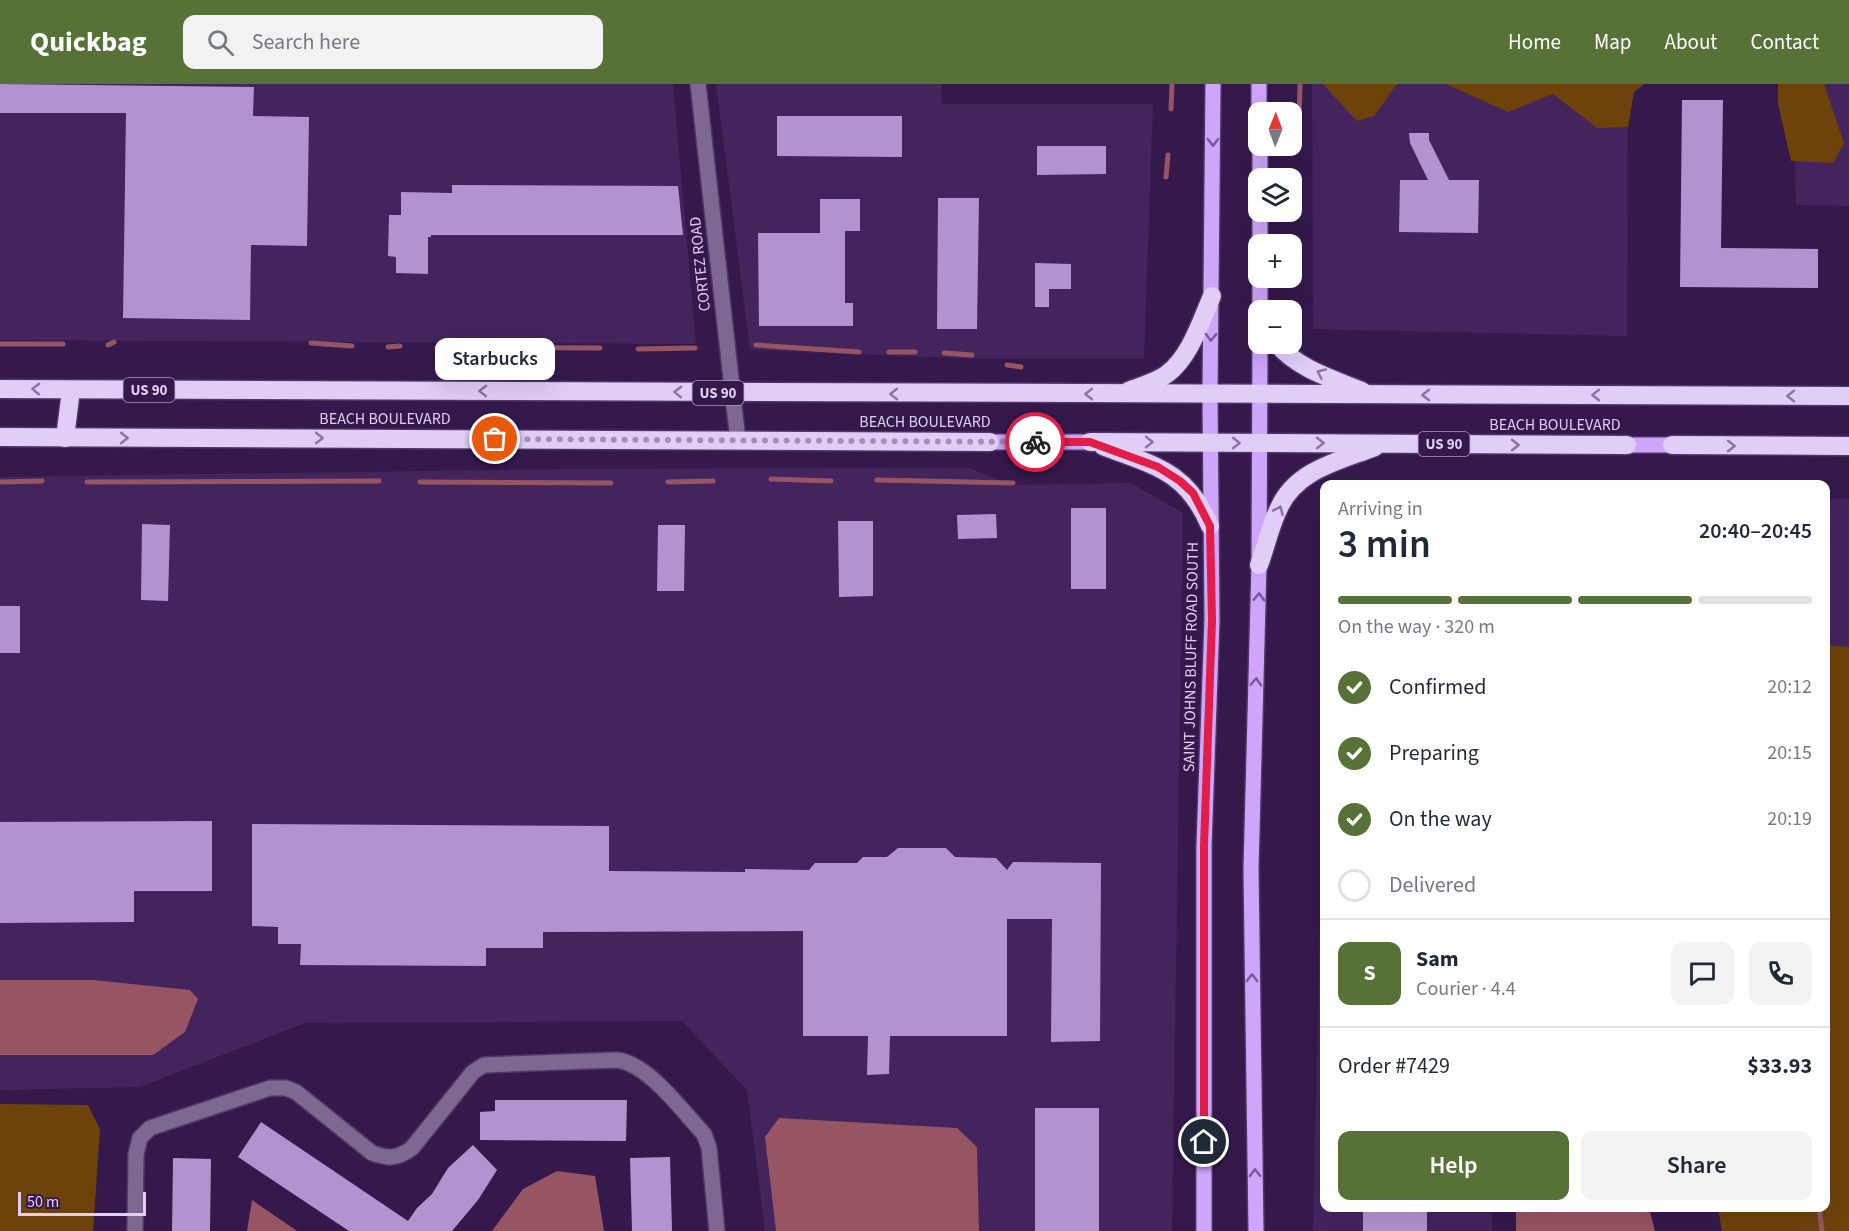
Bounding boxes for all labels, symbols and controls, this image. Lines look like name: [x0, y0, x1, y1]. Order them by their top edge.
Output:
search box: [183, 15, 603, 69]
text: Quickbag: [30, 22, 147, 62]
icon: search: [204, 26, 237, 59]
text: Search here: [252, 26, 360, 58]
text: Home: [1508, 27, 1561, 57]
text: Map: [1594, 27, 1632, 57]
text: About: [1665, 27, 1717, 57]
text: Contact: [1750, 27, 1819, 57]
north arrow: [1248, 102, 1302, 156]
map controls: [1248, 102, 1302, 354]
one-way arrow: [1207, 138, 1219, 147]
button: layers: [1248, 168, 1302, 222]
street label: CORTEZ ROAD: [684, 215, 716, 312]
button: +: [1248, 234, 1302, 288]
button: −: [1248, 300, 1302, 354]
one-way arrow: [1205, 333, 1217, 342]
callout: Starbucks: [435, 337, 555, 379]
text: Starbucks: [452, 345, 538, 373]
one-way arrow: [1316, 368, 1327, 380]
road number: US 90: [124, 378, 174, 402]
road number: US 90: [692, 381, 744, 405]
one-way arrow: [31, 383, 40, 396]
one-way arrow: [478, 385, 487, 397]
one-way arrow: [673, 386, 682, 398]
one-way arrow: [889, 388, 898, 400]
one-way arrow: [1084, 388, 1093, 400]
one-way arrow: [1421, 389, 1430, 401]
one-way arrow: [1591, 389, 1600, 401]
one-way arrow: [1786, 390, 1795, 402]
street label: BEACH BOULEVARD: [319, 408, 451, 430]
street label: BEACH BOULEVARD: [859, 411, 991, 433]
courier: [1005, 412, 1065, 472]
pin: [469, 413, 520, 464]
street label: BEACH BOULEVARD: [1489, 414, 1621, 436]
icon: bag: [478, 422, 511, 455]
icon: bike: [1019, 426, 1052, 459]
one-way arrow: [119, 432, 128, 444]
one-way arrow: [314, 432, 323, 444]
road number: US 90: [1418, 432, 1470, 456]
one-way arrow: [1144, 436, 1153, 448]
one-way arrow: [1231, 436, 1240, 449]
one-way arrow: [1316, 437, 1325, 449]
one-way arrow: [1511, 438, 1520, 451]
one-way arrow: [1726, 440, 1735, 452]
text: Arriving in: [1338, 495, 1423, 523]
one-way arrow: [1271, 506, 1283, 517]
text: 20:40–20:45: [1699, 515, 1812, 547]
text: 3 min: [1338, 517, 1431, 573]
street label: SAINT JOHNS BLUFF ROAD SOUTH: [1178, 542, 1204, 772]
one-way arrow: [1252, 592, 1265, 601]
text: On the way · 320 m: [1338, 613, 1495, 641]
icon: check: [1338, 671, 1371, 704]
text: Confirmed: [1389, 671, 1486, 703]
text: 20:12: [1767, 673, 1812, 701]
one-way arrow: [1250, 677, 1262, 686]
icon: check: [1338, 737, 1371, 770]
text: Preparing: [1389, 737, 1479, 769]
text: 20:15: [1767, 739, 1812, 767]
icon: check: [1338, 803, 1371, 836]
text: On the way: [1389, 803, 1492, 835]
text: 20:19: [1767, 805, 1812, 833]
text: Delivered: [1389, 869, 1476, 901]
button: chat: [1671, 942, 1734, 1005]
button: phone: [1749, 942, 1812, 1005]
text: Sam: [1416, 943, 1459, 975]
text: S: [1363, 957, 1376, 989]
one-way arrow: [1246, 973, 1258, 982]
text: Courier · 4.4: [1416, 975, 1516, 1003]
text: Order #7429: [1338, 1050, 1450, 1082]
text: $33.93: [1747, 1050, 1812, 1082]
pin: [1178, 1116, 1229, 1167]
icon: home: [1187, 1125, 1220, 1158]
button: Help: [1338, 1131, 1569, 1200]
button: Share: [1581, 1131, 1812, 1200]
one-way arrow: [1249, 1168, 1261, 1177]
scale bar: [18, 1189, 146, 1216]
text: 50 m: [27, 1191, 59, 1213]

